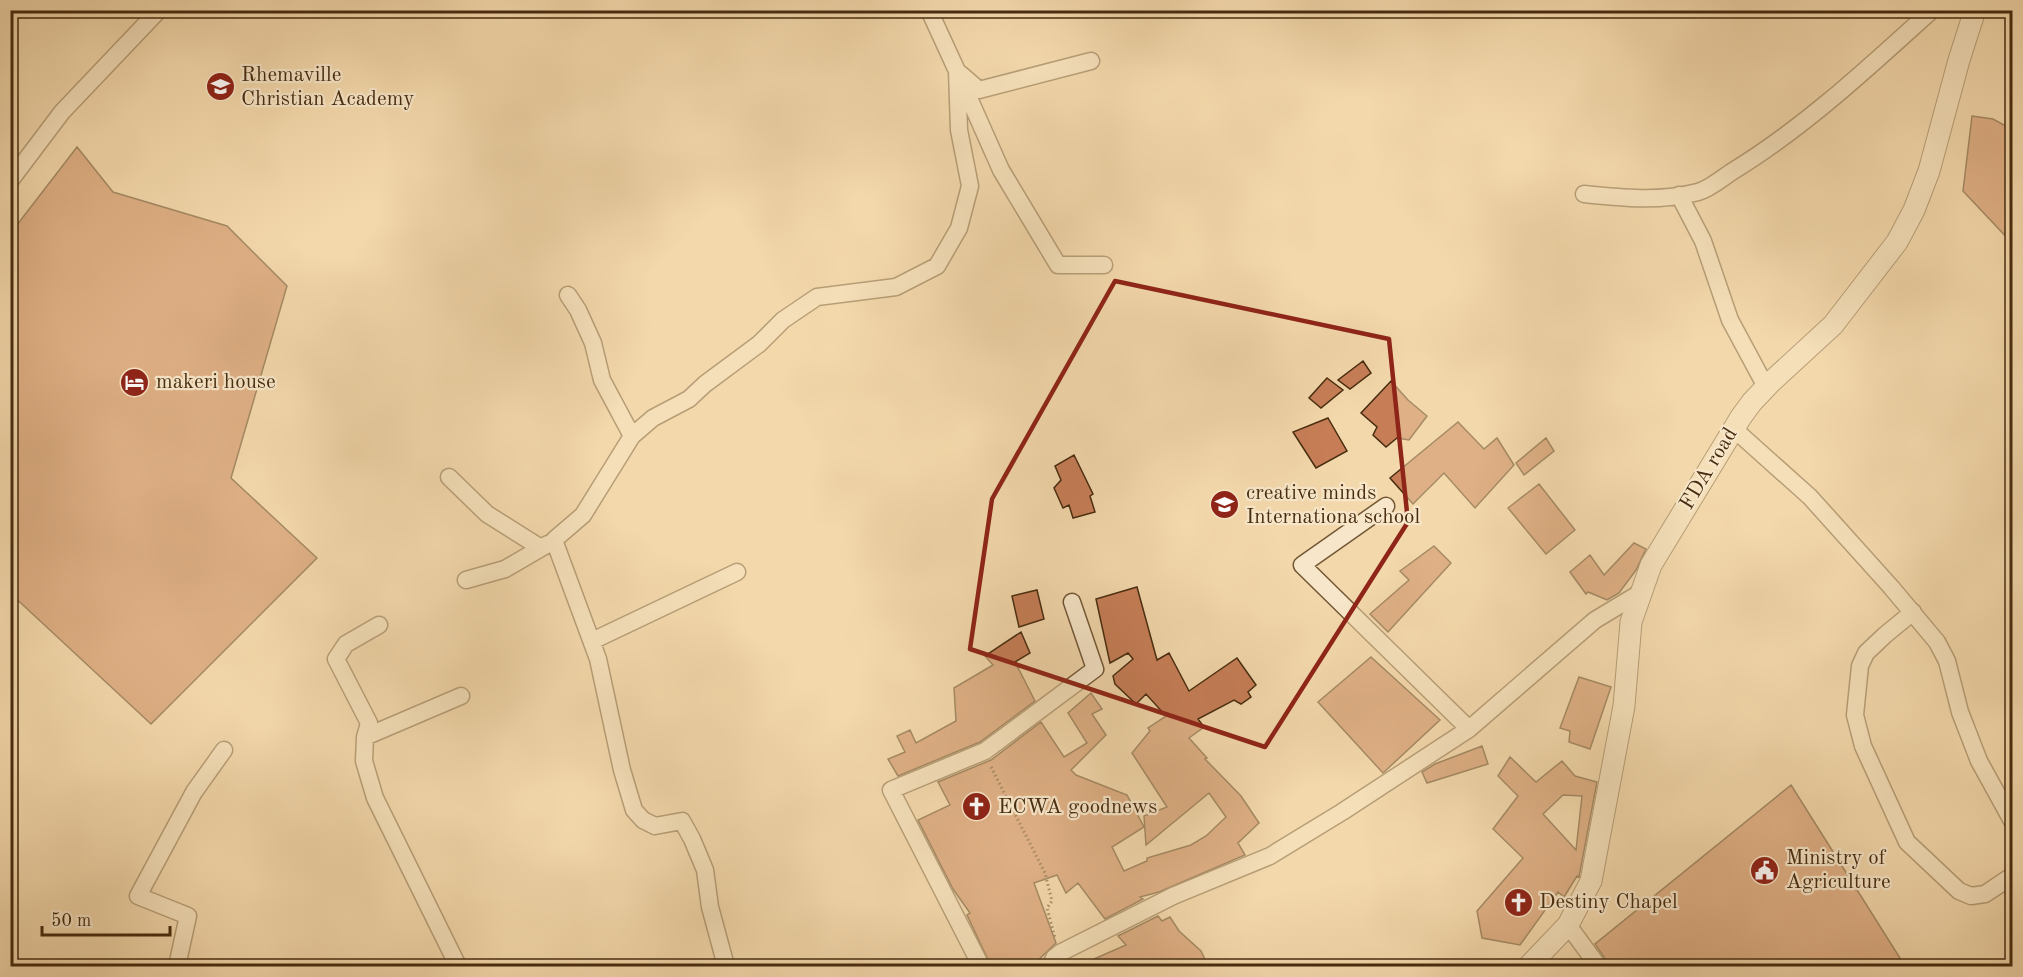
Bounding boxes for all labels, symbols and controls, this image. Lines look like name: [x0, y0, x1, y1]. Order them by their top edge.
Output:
place label: Rhemaville Christian Academy: [241, 65, 415, 110]
school or university icon: Rhemaville Christian Academy: [204, 71, 236, 103]
hotel icon: makeri house: [119, 366, 151, 398]
place label: makeri house: [156, 372, 276, 393]
street label: FDA road: [1676, 424, 1742, 514]
place label: creative minds Internationa school: [1246, 483, 1421, 528]
school or university icon: creative minds Internationa school: [1209, 489, 1241, 521]
church icon: ECWA goodnews: [961, 791, 993, 823]
place label: ECWA goodnews: [998, 797, 1157, 818]
place label: Ministry of Agriculture: [1786, 848, 1891, 893]
public building icon: Ministry of Agriculture: [1749, 854, 1781, 886]
church icon: Destiny Chapel: [1502, 886, 1534, 918]
place label: Destiny Chapel: [1539, 892, 1678, 913]
scale bar: [42, 899, 170, 937]
text: 50 m: [51, 912, 91, 930]

